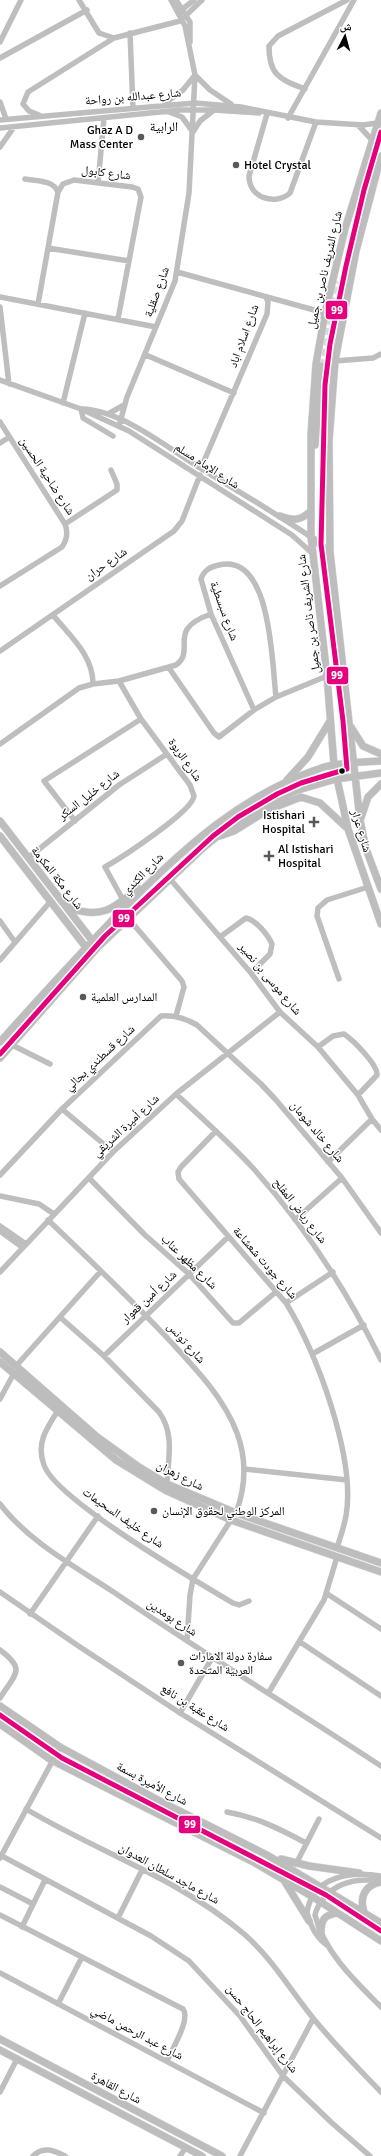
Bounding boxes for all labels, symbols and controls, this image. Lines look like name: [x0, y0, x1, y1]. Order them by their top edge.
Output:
north arrow: [325, 16, 365, 56]
text: ش: [339, 19, 353, 35]
street label: شارع عبدالله بن رواحة: [84, 85, 182, 109]
district label: الرابية: [150, 119, 178, 135]
place label: Ghaz A D Mass Center: [70, 123, 134, 152]
marker: Ghaz A D Mass Center: [136, 132, 146, 142]
place label: Hotel Crystal: [244, 158, 312, 173]
marker: Hotel Crystal: [231, 160, 241, 170]
street label: شارع كابول: [81, 163, 132, 183]
street label: شارع الشريف ناصر بن جميل: [304, 210, 346, 330]
street label: شارع صقلية: [141, 265, 173, 319]
line badge: 99: [325, 300, 348, 320]
street label: شارع اسلام اباد: [226, 302, 262, 370]
text: 99: [331, 304, 343, 317]
street label: شارع ضاحية الحسين: [16, 434, 78, 518]
street label: شارع الإمام مسلم: [172, 439, 242, 493]
street label: شارع حران: [82, 544, 130, 584]
street label: شارع الشريف ناصر بن جميل: [294, 553, 324, 675]
street label: شارع سبسطية: [206, 579, 242, 643]
line badge: 99: [326, 666, 349, 685]
text: 99: [331, 669, 343, 682]
street label: شارع الربوة: [165, 735, 205, 785]
street label: شارع خليل السكر: [55, 766, 123, 824]
unlabelled marker: [337, 766, 347, 776]
street label: شارع عرار: [347, 807, 375, 854]
place label: Istishari Hospital: [262, 808, 305, 837]
marker: Istishari Hospital: [308, 816, 320, 828]
place label: Al Istishari Hospital: [278, 842, 333, 871]
street label: شارع مكة المكرمة: [28, 843, 86, 913]
street label: شارع الكندي: [119, 850, 169, 899]
marker: Al Istishari Hospital: [263, 850, 275, 862]
line badge: 99: [112, 909, 135, 928]
text: 99: [118, 912, 130, 925]
street label: شارع موسى بن نصير: [235, 939, 305, 1018]
place label: المدارس العلمية: [91, 990, 157, 1005]
marker: المدارس العلمية: [78, 992, 88, 1002]
street label: شارع قسطندي بجالي: [62, 1022, 140, 1096]
street label: شارع أميرة الشريقي: [90, 1091, 164, 1162]
street label: شارع خالد شومان: [287, 1098, 347, 1166]
street label: شارع رياض المفلح: [270, 1175, 330, 1247]
street label: شارع جودت شعشاعة: [230, 1224, 301, 1302]
street label: شارع مظهر عناب: [158, 1231, 220, 1293]
street label: شارع أمين قعوار: [117, 1267, 180, 1327]
street label: شارع تونس: [163, 1319, 209, 1367]
street label: شارع زهران: [154, 1458, 206, 1494]
street label: شارع خليف السحيمات: [79, 1484, 167, 1552]
place label: المركز الوطني لحقوق الإنسان: [162, 1504, 285, 1521]
marker: المركز الوطني لحقوق الإنسان: [149, 1506, 159, 1516]
street label: شارع بومدين: [144, 1596, 200, 1640]
place label: سفارة دولة الامارات العربية المتحدة: [189, 1649, 272, 1678]
marker: سفارة دولة الامارات العربية المتحدة: [176, 1658, 186, 1668]
street label: شارع عقبة بن نافع: [158, 1681, 232, 1735]
street label: شارع الأميرة بسمة: [114, 1759, 190, 1809]
line badge: 99: [178, 1815, 201, 1834]
text: 99: [184, 1818, 196, 1831]
street label: شارع ماجد سلطان العدوان: [116, 1840, 222, 1908]
street label: شارع إبراهيم الحاج حسن: [223, 1982, 301, 2076]
street label: شارع عبد الرحمن ماضي: [87, 2002, 186, 2065]
street label: شارع القاهرة: [88, 2069, 144, 2107]

